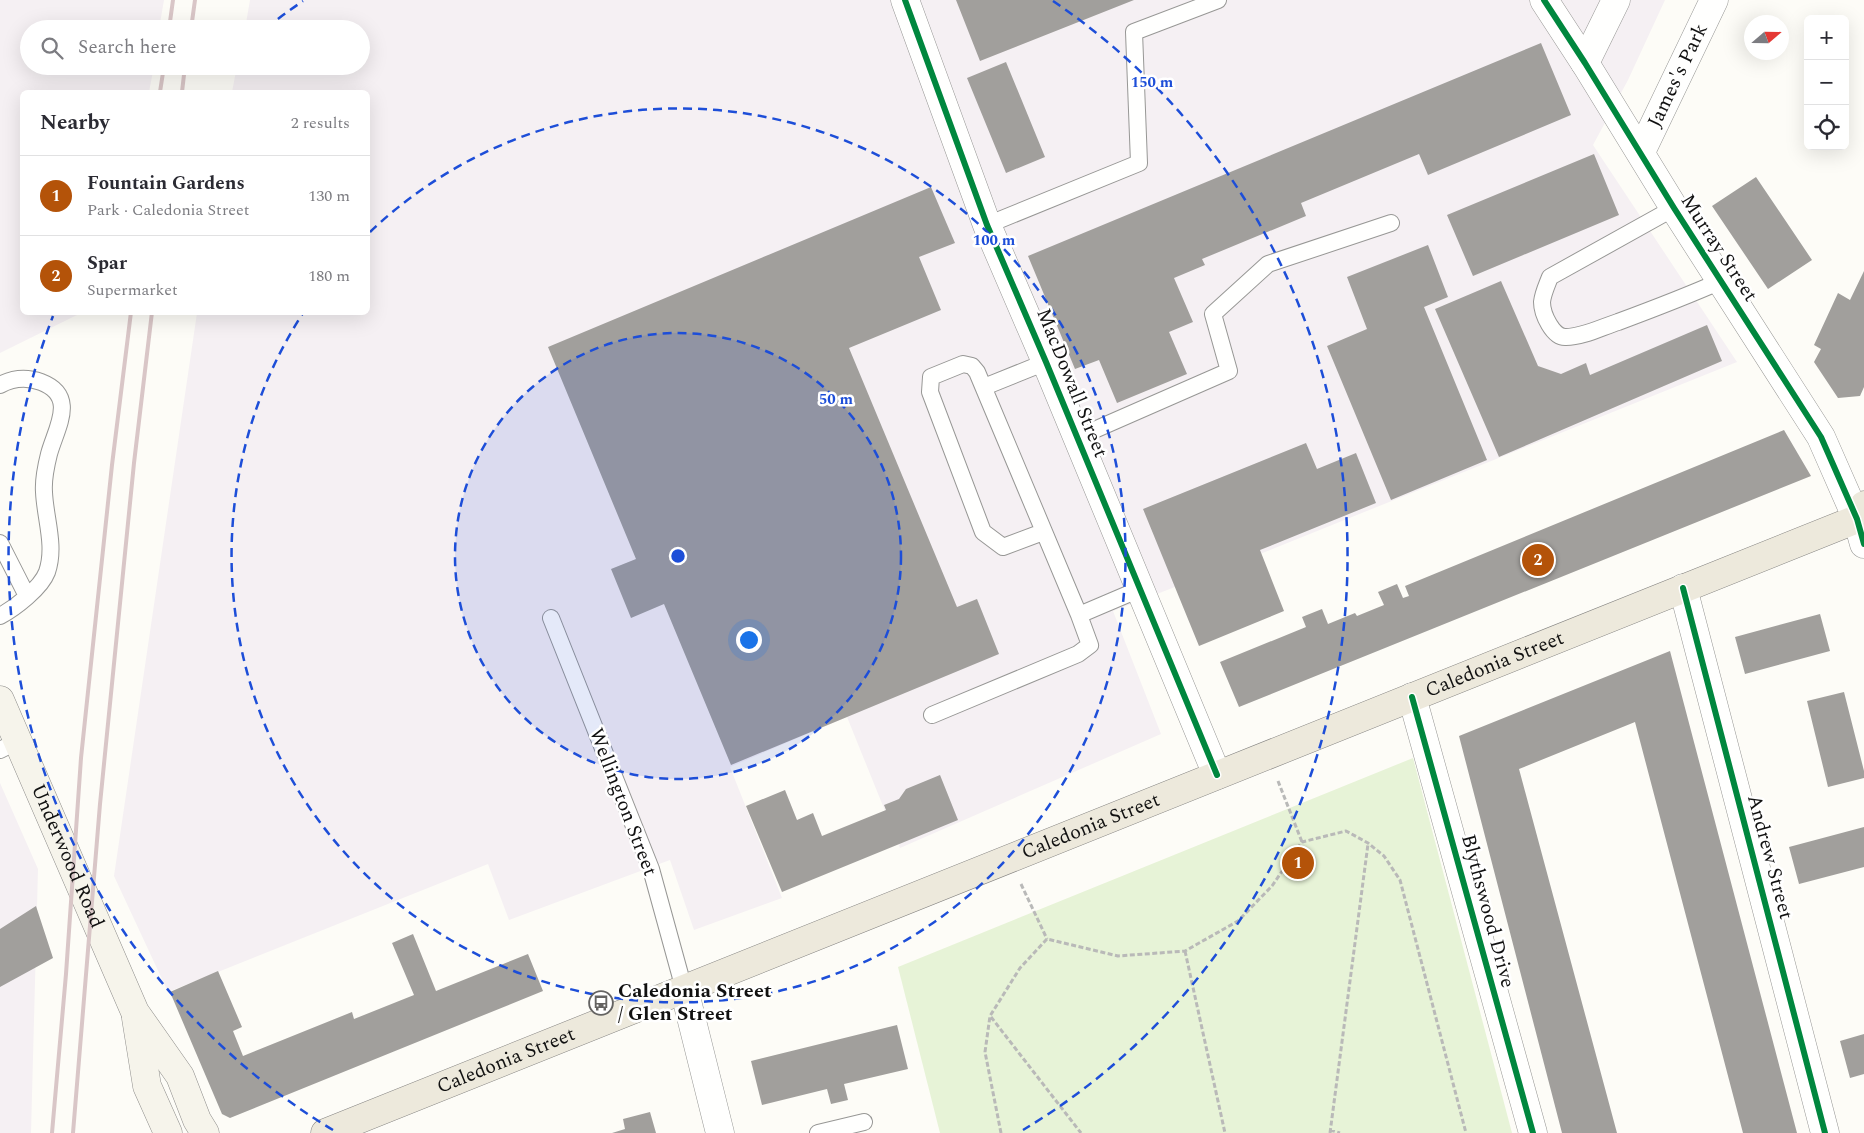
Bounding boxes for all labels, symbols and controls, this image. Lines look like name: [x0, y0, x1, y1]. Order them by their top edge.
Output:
north arrow: [1744, 15, 1789, 60]
map controls: [1804, 15, 1849, 150]
button: +: [1804, 15, 1849, 60]
street label: James's Park: [1640, 18, 1716, 133]
search box: [20, 20, 370, 75]
text: Search here: [78, 33, 177, 62]
icon: search: [38, 34, 66, 62]
button: −: [1804, 60, 1849, 105]
text: 150 m: [1131, 71, 1174, 94]
button: locate: [1804, 105, 1849, 150]
text: Nearby: [40, 107, 110, 139]
text: 2 results: [291, 111, 350, 135]
text: Fountain Gardens: [87, 169, 245, 198]
text: 1: [52, 184, 60, 208]
text: 130 m: [308, 184, 350, 208]
street label: Murray Street: [1673, 188, 1765, 308]
text: Park · Caledonia Street: [87, 198, 249, 222]
text: 100 m: [973, 229, 1016, 252]
text: Spar: [87, 249, 127, 278]
text: 2: [52, 264, 60, 288]
text: 180 m: [308, 264, 350, 288]
text: Supermarket: [87, 278, 178, 302]
street label: MacDowall Street: [1028, 304, 1116, 462]
text: 50 m: [819, 388, 854, 411]
pin: 2: [1522, 541, 1554, 579]
centre of rings: [669, 547, 687, 565]
street label: Caledonia Street: [1421, 623, 1568, 706]
your location: [736, 627, 762, 653]
street label: Wellington Street: [581, 724, 665, 880]
street label: Underwood Road: [23, 779, 112, 933]
street label: Caledonia Street: [1017, 785, 1165, 867]
street label: Andrew Street: [1739, 791, 1801, 923]
street label: Blythswood Drive: [1453, 831, 1523, 991]
pin: 1: [1282, 844, 1314, 882]
place label: Caledonia Street / Glen Street: [618, 976, 772, 1029]
bus stop icon: Caledonia Street / Glen Street: [588, 990, 614, 1016]
street label: Caledonia Street: [432, 1019, 580, 1102]

